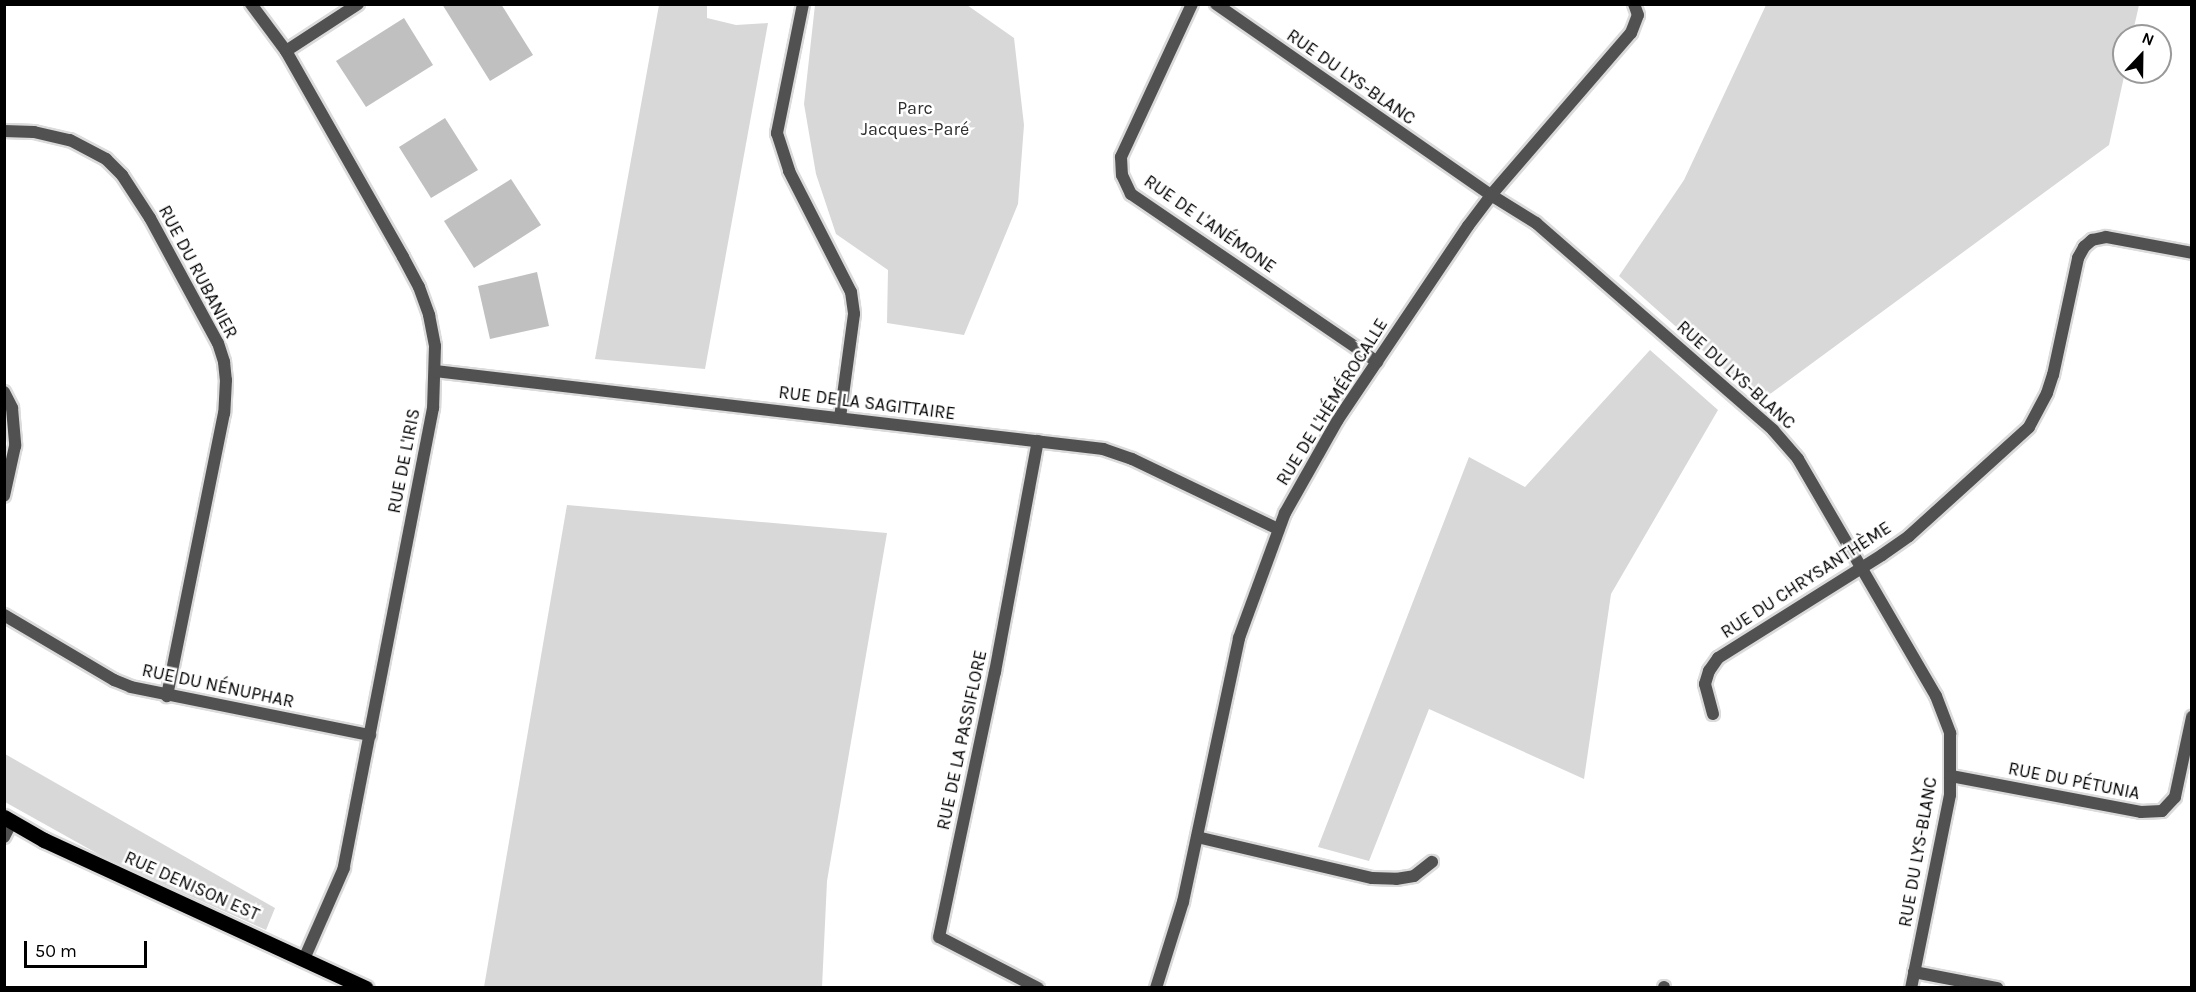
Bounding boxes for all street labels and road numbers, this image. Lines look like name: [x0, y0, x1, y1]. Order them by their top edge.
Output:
street label: RUE DU LYS-BLANC: [1283, 25, 1419, 129]
street label: RUE DE L'ANÉMONE: [1140, 170, 1280, 278]
street label: RUE DU RUBANIER: [154, 202, 242, 342]
street label: RUE DE L'HÉMÉROCALLE: [1272, 315, 1392, 489]
street label: RUE DU LYS-BLANC: [1672, 316, 1800, 434]
street label: RUE DE LA SAGITTAIRE: [777, 381, 957, 425]
street label: RUE DE L'IRIS: [383, 407, 425, 515]
street label: RUE DU CHRYSANTHÈME: [1717, 517, 1895, 643]
street label: RUE DE LA PASSIFLORE: [932, 648, 992, 832]
street label: RUE DU NÉNUPHAR: [140, 659, 296, 713]
street label: RUE DU PÉTUNIA: [2006, 758, 2142, 804]
street label: RUE DU LYS-BLANC: [1894, 775, 1942, 929]
street label: RUE DENISON EST: [121, 847, 263, 925]

